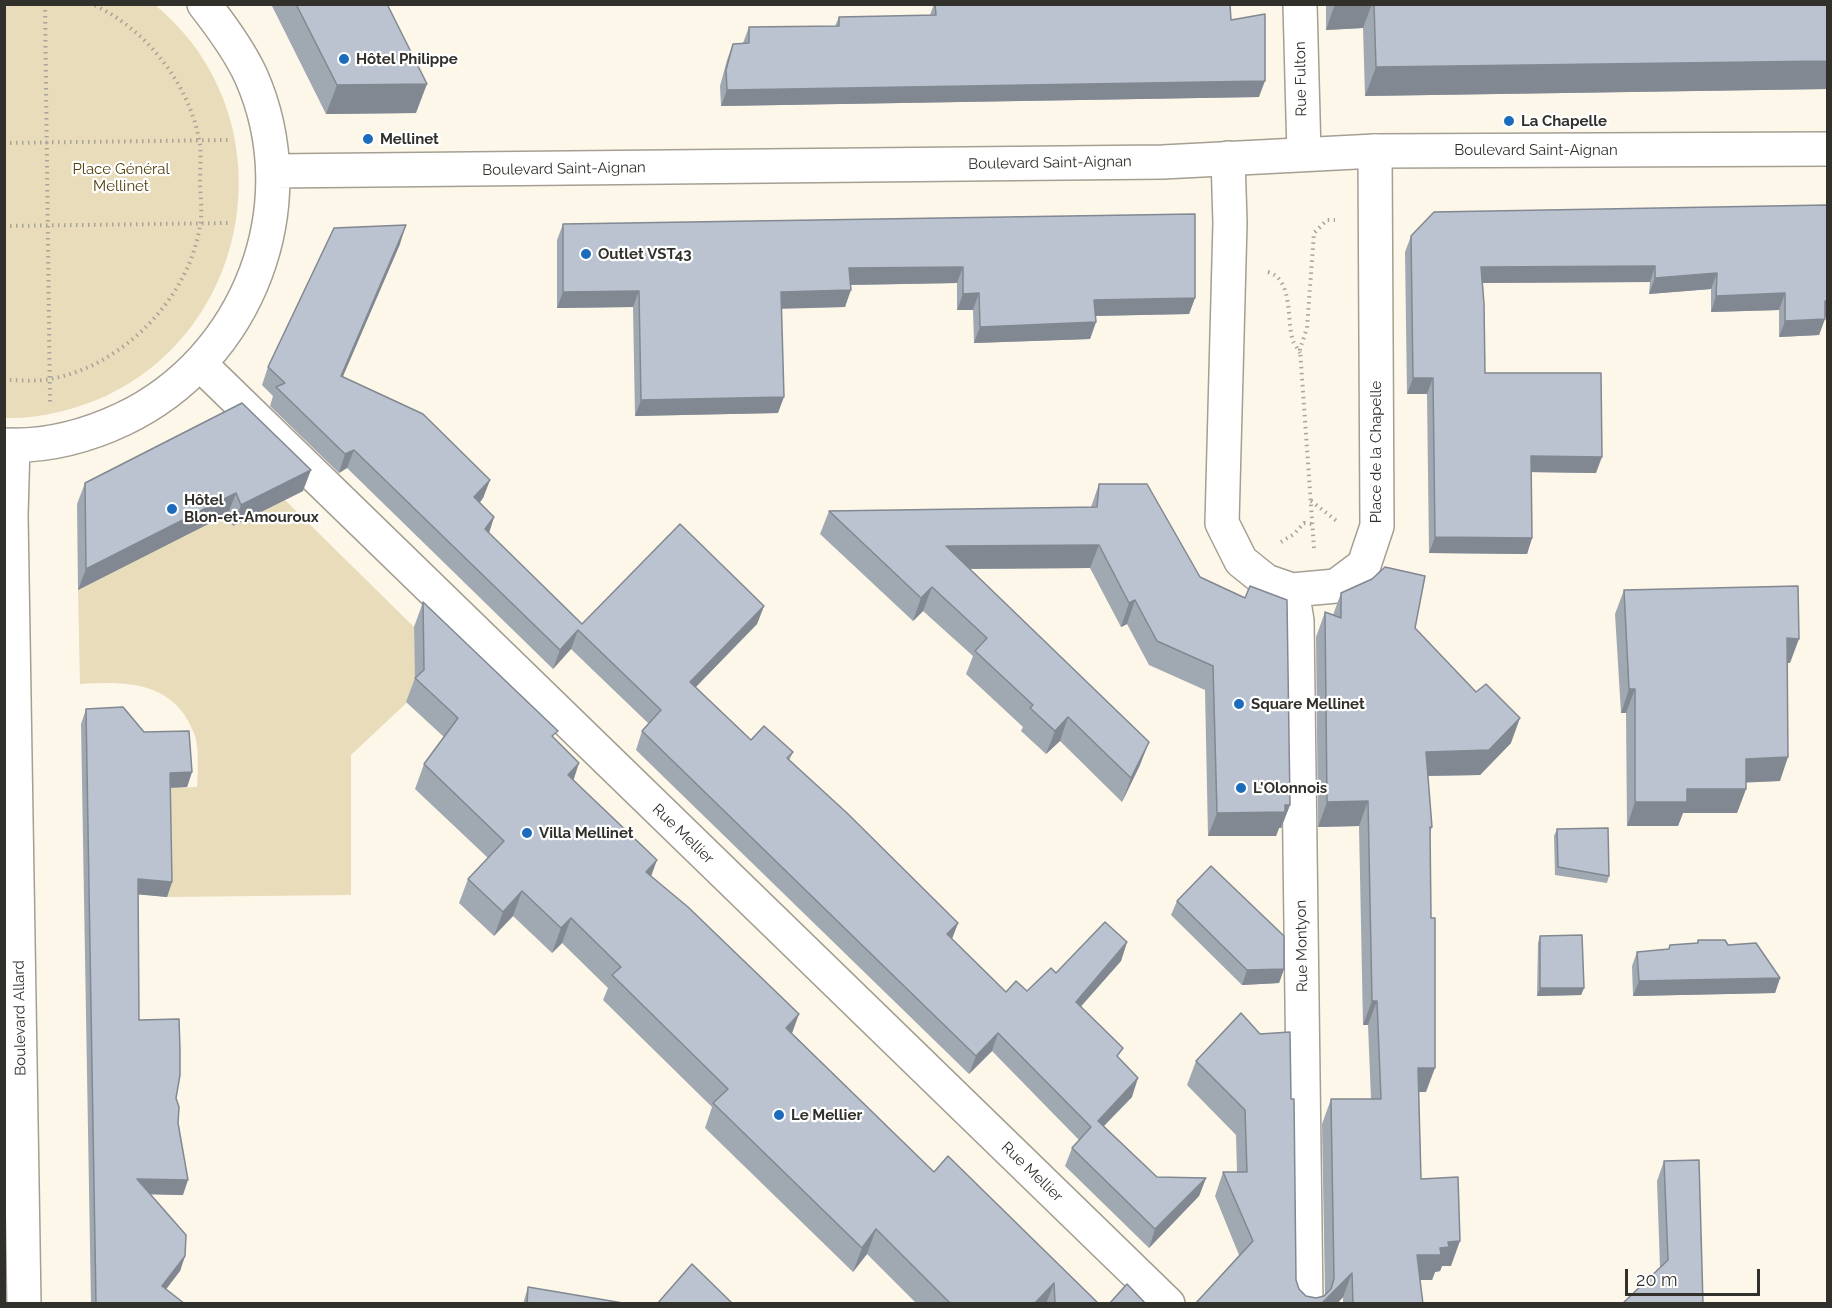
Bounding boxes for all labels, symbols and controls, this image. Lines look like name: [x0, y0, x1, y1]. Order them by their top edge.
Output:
street label: Rue Fulton: [1291, 41, 1311, 117]
place label: Hôtel Philippe: [356, 50, 458, 68]
marker: Hôtel Philippe: [337, 52, 351, 66]
place label: La Chapelle: [1521, 112, 1607, 130]
marker: La Chapelle: [1502, 114, 1516, 128]
place label: Mellinet: [380, 130, 439, 148]
marker: Mellinet: [361, 132, 375, 146]
street label: Boulevard Saint-Aignan: [1454, 141, 1618, 159]
street label: Boulevard Saint-Aignan: [968, 153, 1132, 173]
street label: Boulevard Saint-Aignan: [482, 159, 646, 179]
park label: Place Général Mellinet: [73, 160, 169, 195]
place label: Outlet VST43: [598, 245, 692, 263]
marker: Outlet VST43: [579, 247, 593, 261]
street label: Place de la Chapelle: [1367, 381, 1385, 523]
place label: Hôtel Blon-et-Amouroux: [184, 491, 319, 526]
marker: Hôtel Blon-et-Amouroux: [165, 502, 179, 516]
place label: Square Mellinet: [1251, 695, 1365, 713]
marker: Square Mellinet: [1232, 697, 1246, 711]
place label: L'Olonnois: [1253, 779, 1327, 797]
marker: L'Olonnois: [1234, 781, 1248, 795]
street label: Rue Mellier: [648, 800, 718, 868]
place label: Villa Mellinet: [539, 824, 634, 842]
marker: Villa Mellinet: [520, 826, 534, 840]
street label: Rue Montyon: [1292, 900, 1312, 992]
street label: Boulevard Allard: [10, 960, 30, 1076]
place label: Le Mellier: [791, 1106, 862, 1124]
marker: Le Mellier: [772, 1108, 786, 1122]
street label: Rue Mellier: [997, 1138, 1067, 1206]
scale bar: [1628, 1257, 1763, 1295]
text: 20 m: [1636, 1269, 1678, 1290]

